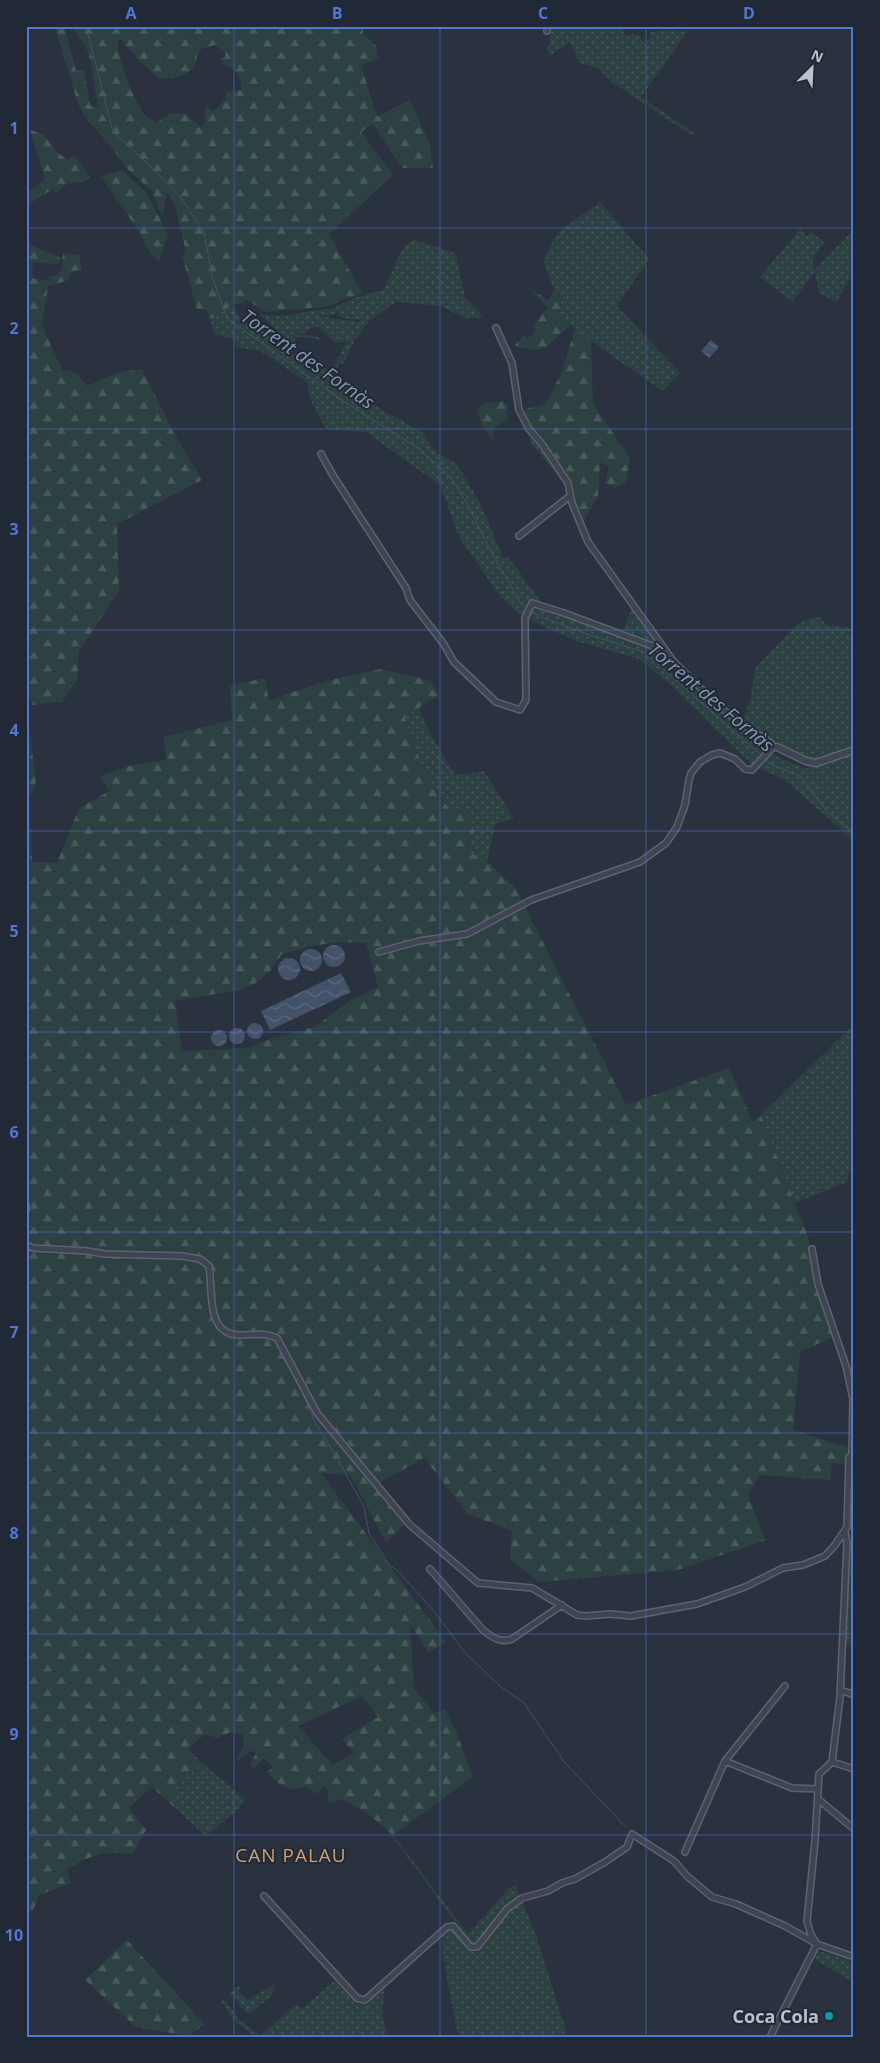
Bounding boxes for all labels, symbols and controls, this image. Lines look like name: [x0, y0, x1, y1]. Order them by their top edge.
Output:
text: A: [125, 2, 137, 24]
text: B: [332, 2, 342, 24]
text: C: [538, 2, 548, 24]
text: D: [743, 2, 755, 24]
north arrow: [788, 42, 838, 92]
text: N: [808, 45, 827, 67]
text: 1: [9, 117, 19, 139]
water label: Torrent des Fornàs: [236, 303, 380, 415]
text: 2: [9, 317, 19, 339]
text: 3: [9, 518, 19, 540]
water label: Torrent des Fornàs: [642, 636, 780, 758]
text: 4: [9, 719, 19, 741]
text: 5: [9, 920, 19, 942]
text: 6: [9, 1121, 19, 1143]
text: 7: [9, 1321, 19, 1343]
text: 8: [9, 1522, 19, 1544]
text: 9: [9, 1723, 19, 1745]
district label: CAN PALAU: [235, 1842, 347, 1868]
text: 10: [5, 1924, 23, 1946]
place label: Coca Cola: [733, 2004, 819, 2028]
marker: Coca Cola: [823, 2010, 835, 2022]

